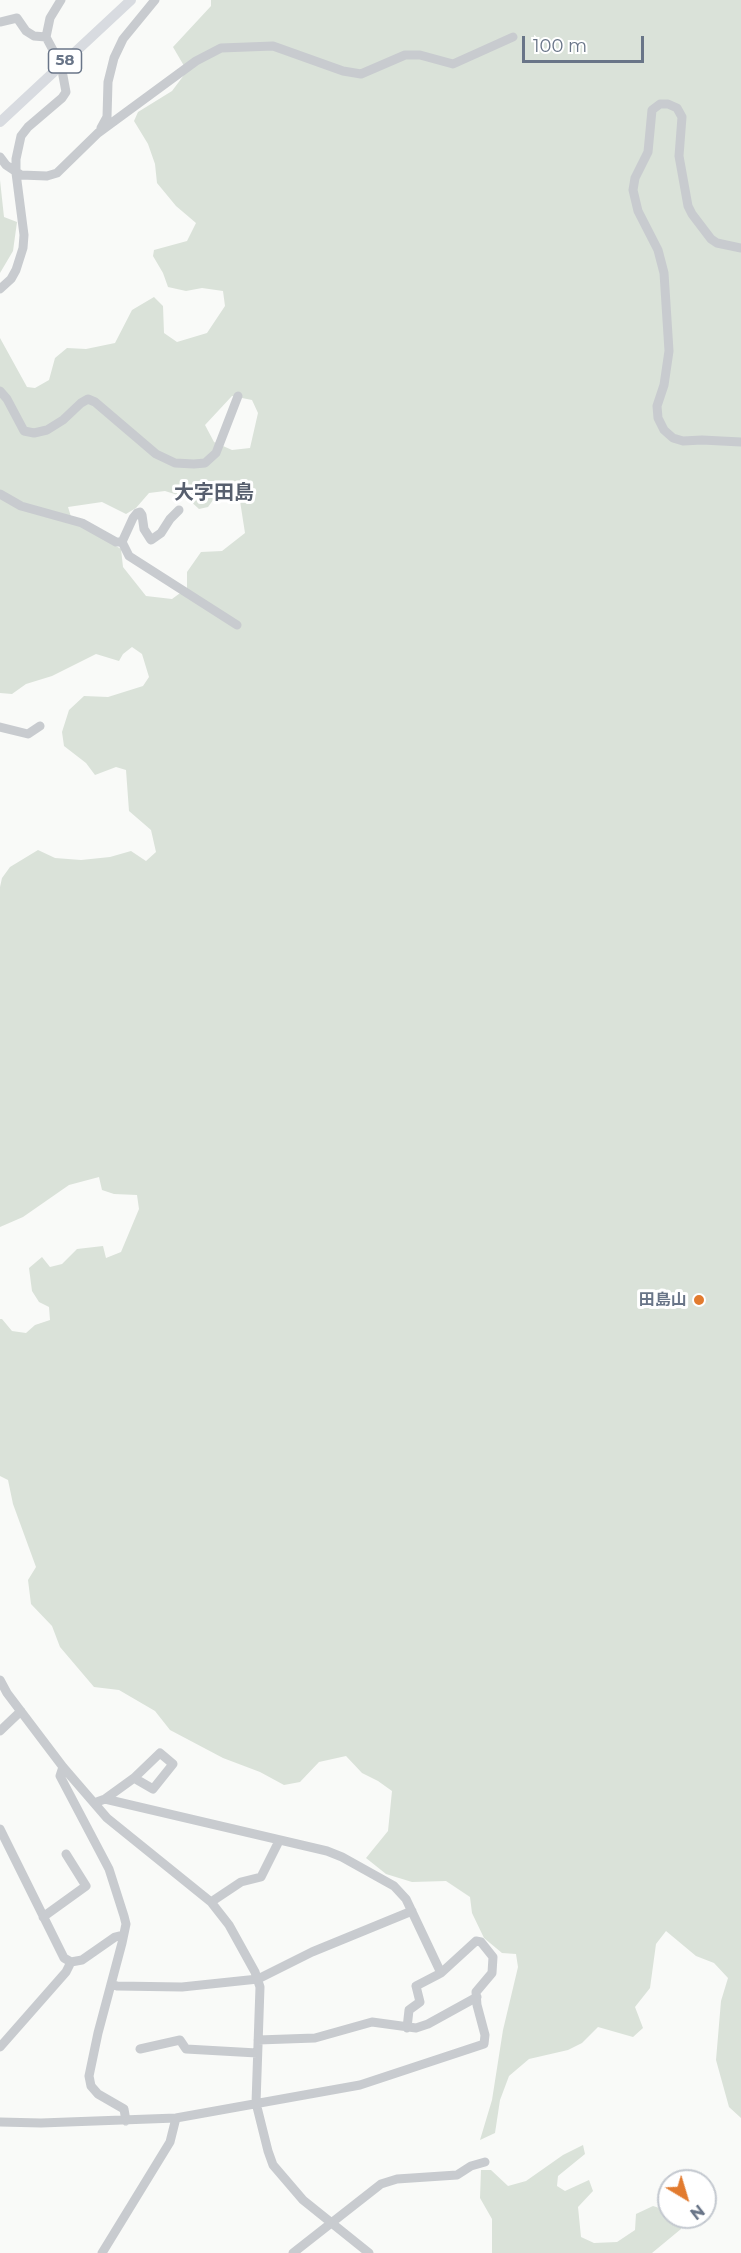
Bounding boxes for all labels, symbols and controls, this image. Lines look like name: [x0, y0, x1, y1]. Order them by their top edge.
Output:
scale bar: [525, 24, 646, 62]
text: 100 m: [533, 35, 587, 57]
road number: 58: [48, 49, 82, 73]
district label: 大字田島: [174, 481, 254, 505]
place label: 田島山: [639, 1290, 687, 1310]
marker: 田島山: [692, 1293, 706, 1307]
north arrow: [657, 2169, 717, 2229]
text: N: [686, 2201, 708, 2223]

